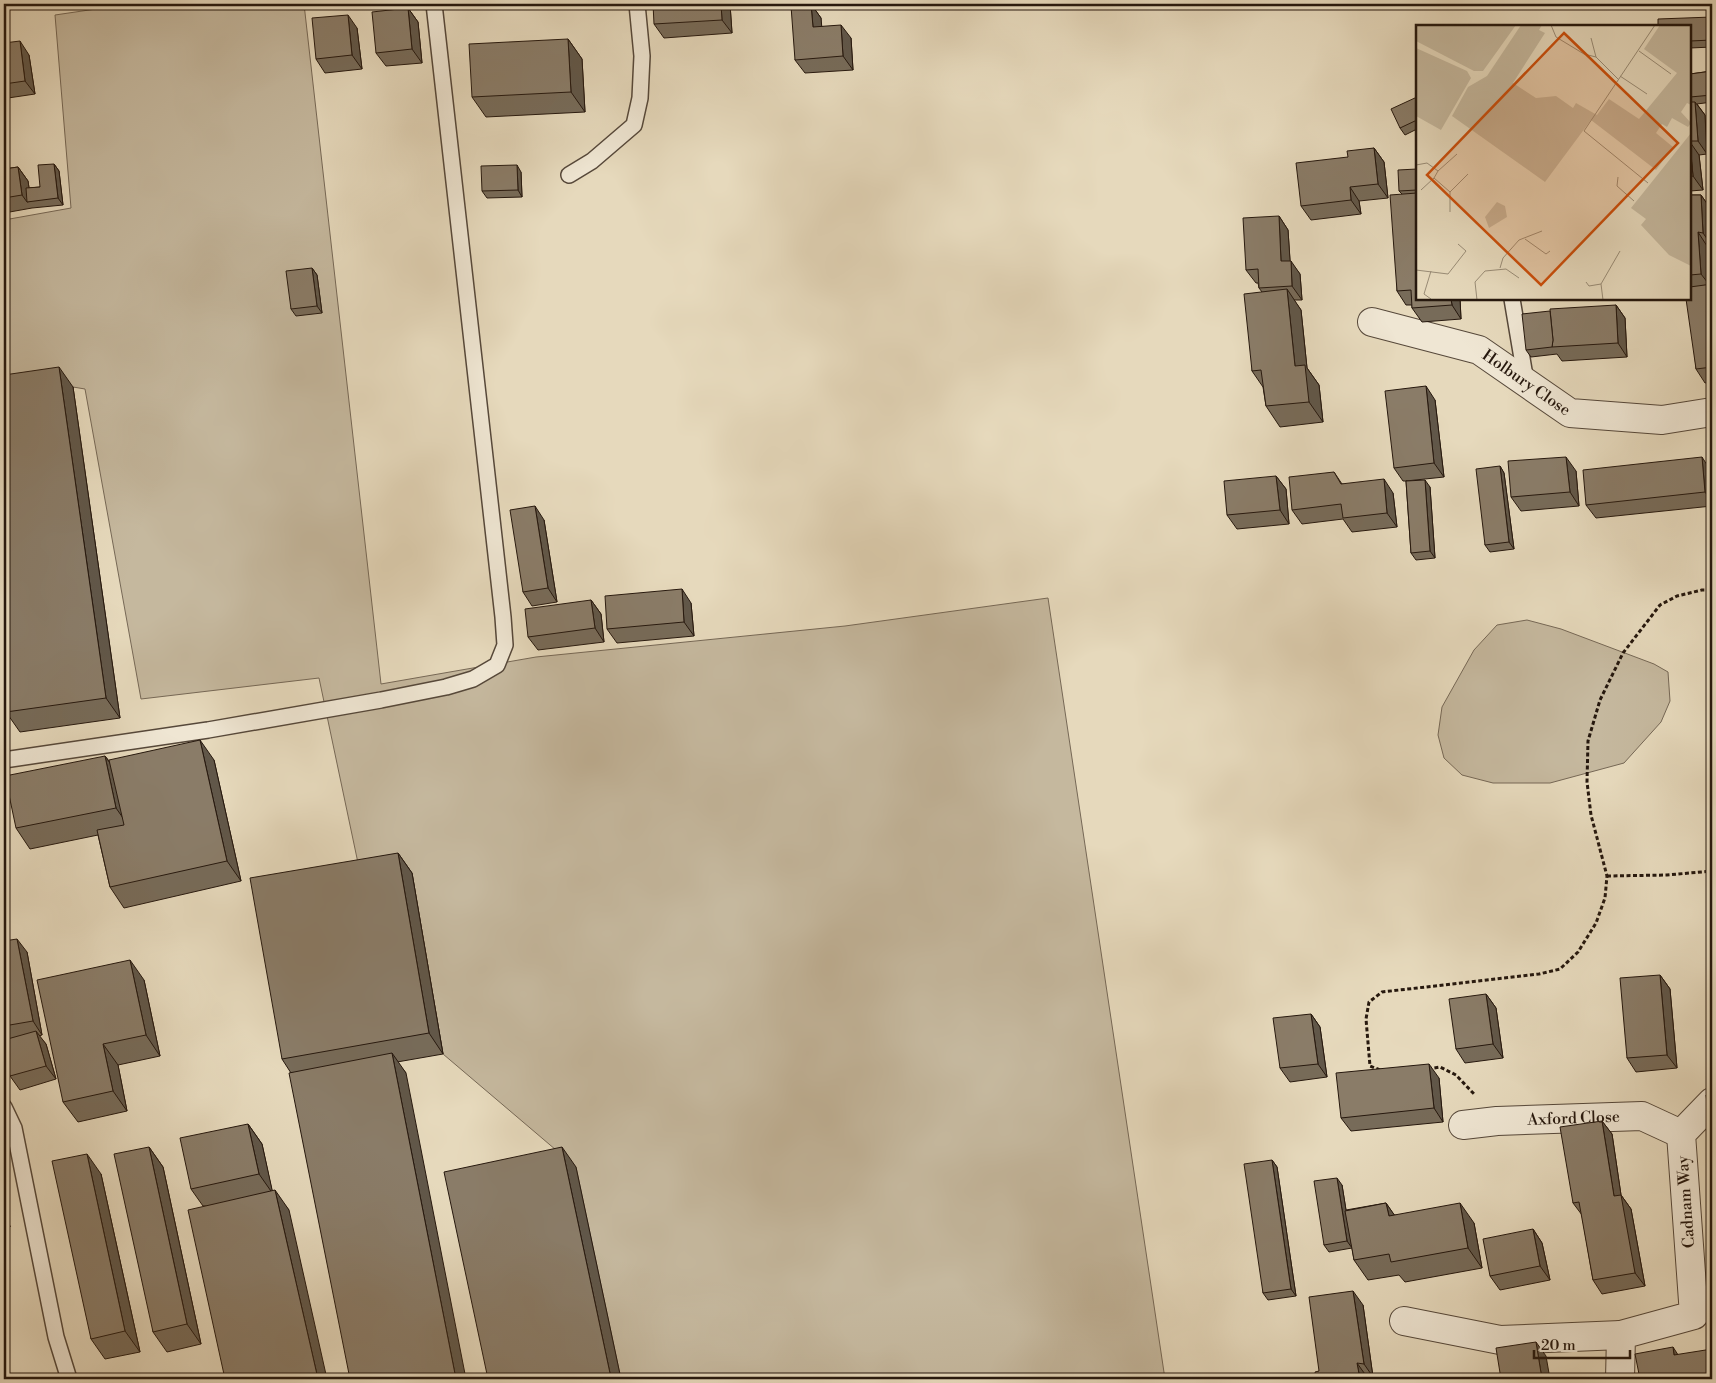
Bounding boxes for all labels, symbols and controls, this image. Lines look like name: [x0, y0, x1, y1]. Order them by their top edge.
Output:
inset map: [1416, 25, 1691, 300]
street label: Holbury Close: [1478, 345, 1574, 420]
street label: Axford Close: [1526, 1107, 1620, 1130]
street label: Cadnam Way: [1673, 1155, 1699, 1249]
scale bar: [1534, 1328, 1630, 1360]
text: 20 m: [1541, 1336, 1576, 1355]

